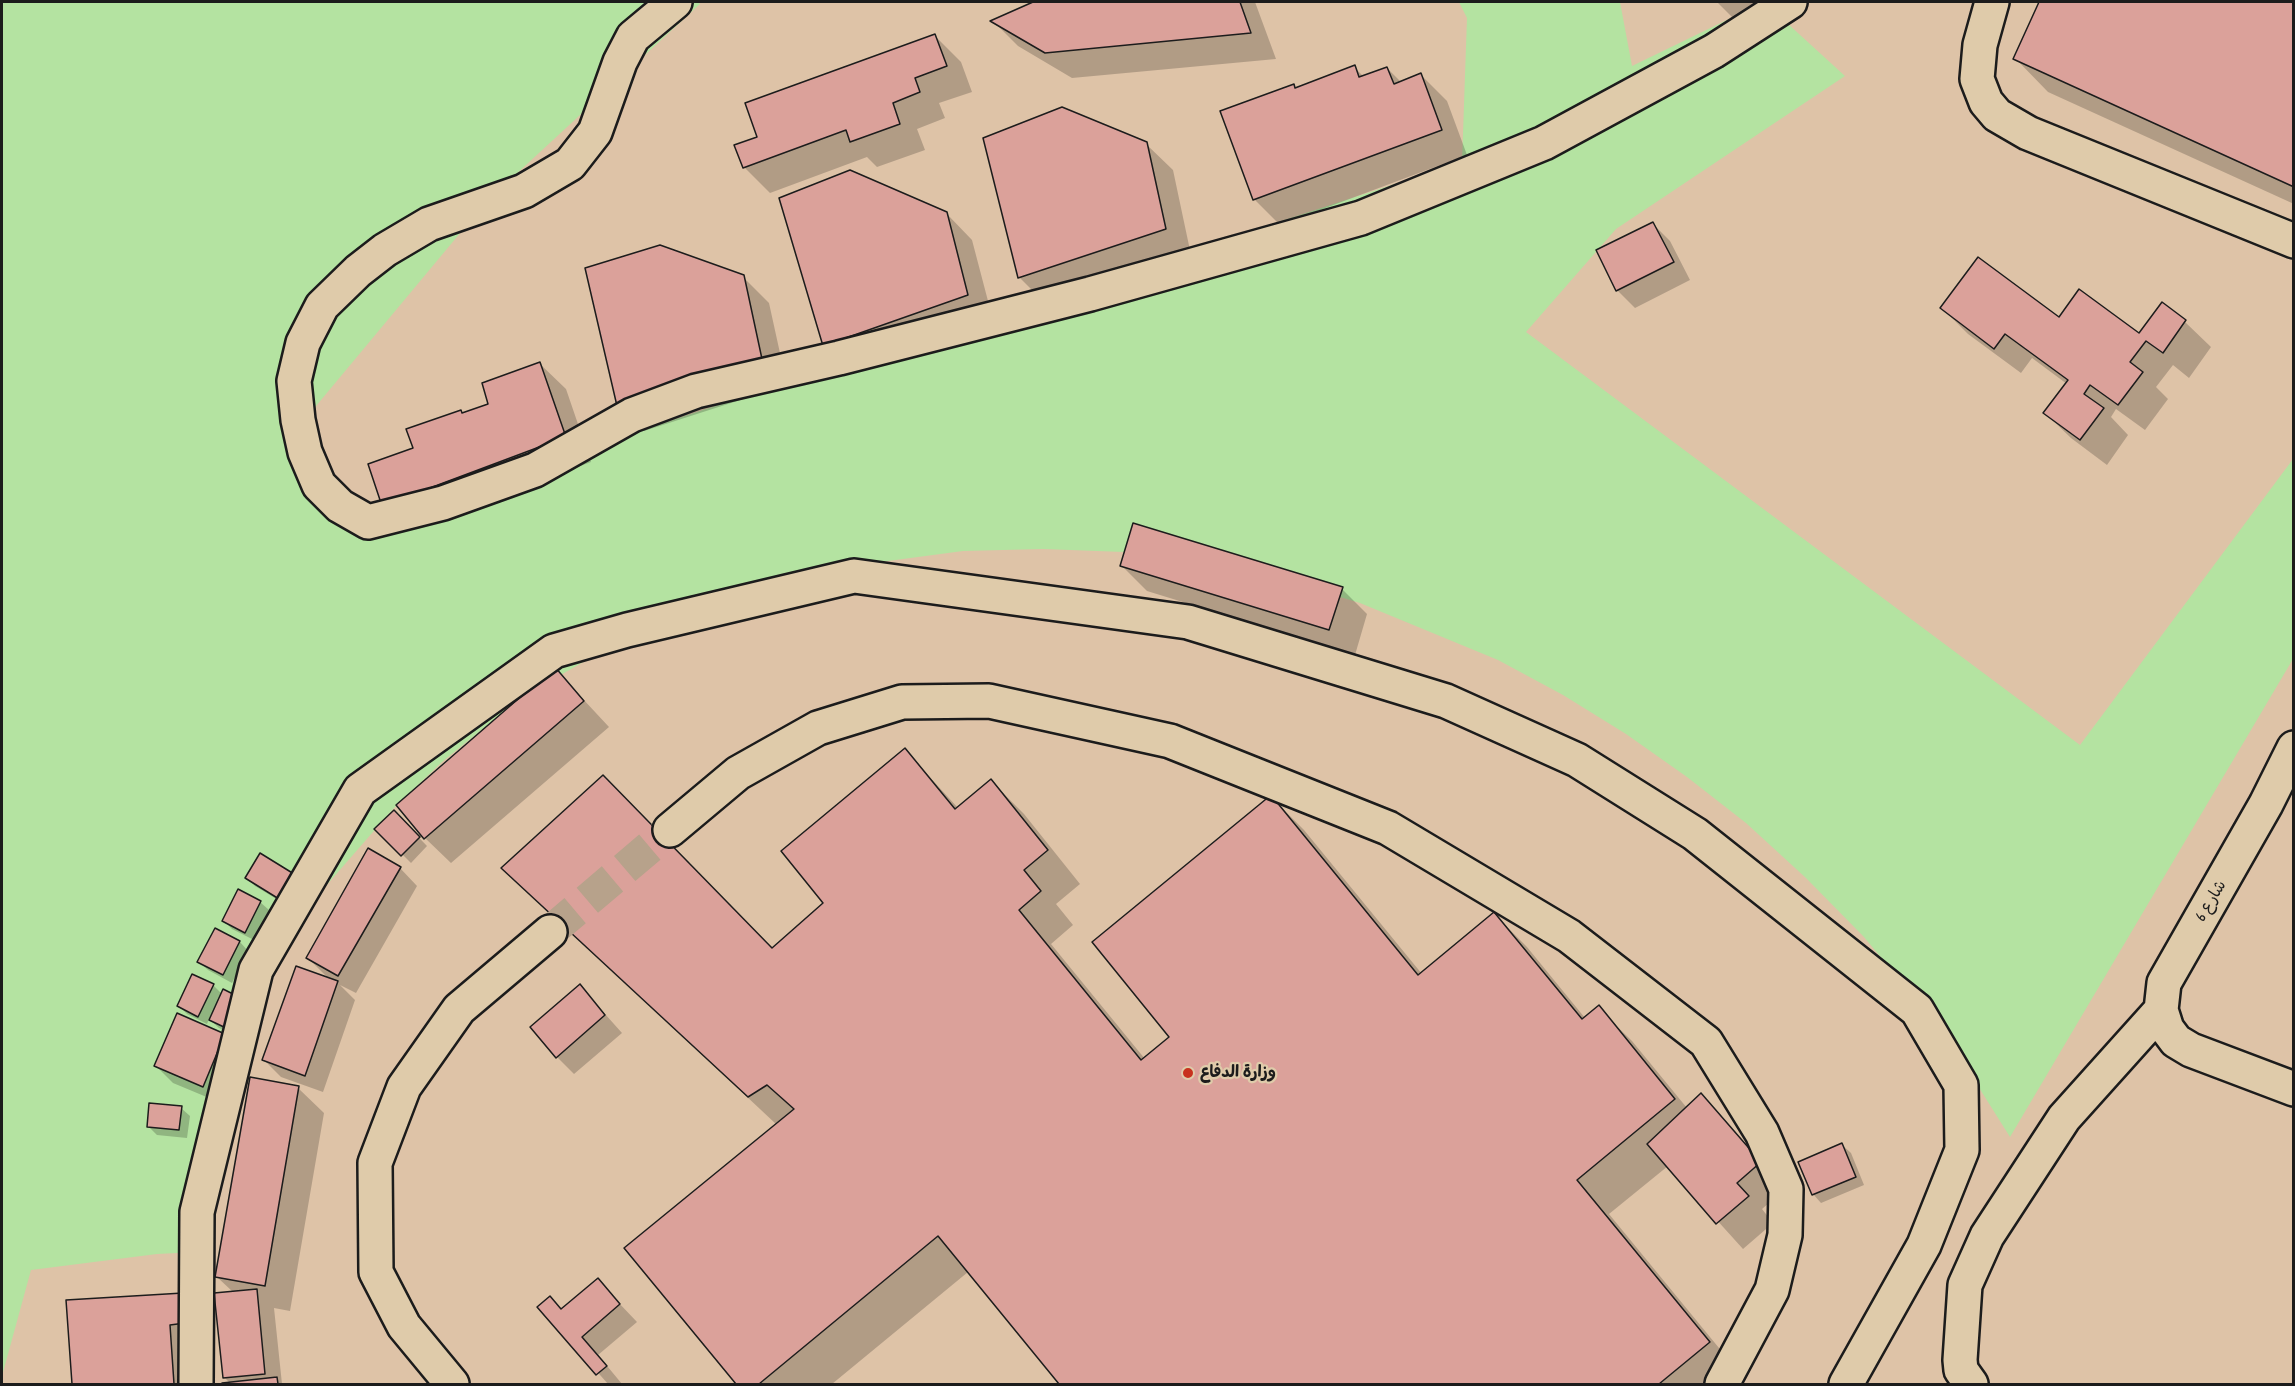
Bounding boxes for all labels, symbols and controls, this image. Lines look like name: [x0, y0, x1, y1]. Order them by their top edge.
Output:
street label: شارع 6: [2191, 877, 2231, 925]
place label: وزارة الدفاع: [1200, 1063, 1276, 1083]
marker: وزارة الدفاع: [1181, 1066, 1195, 1080]

